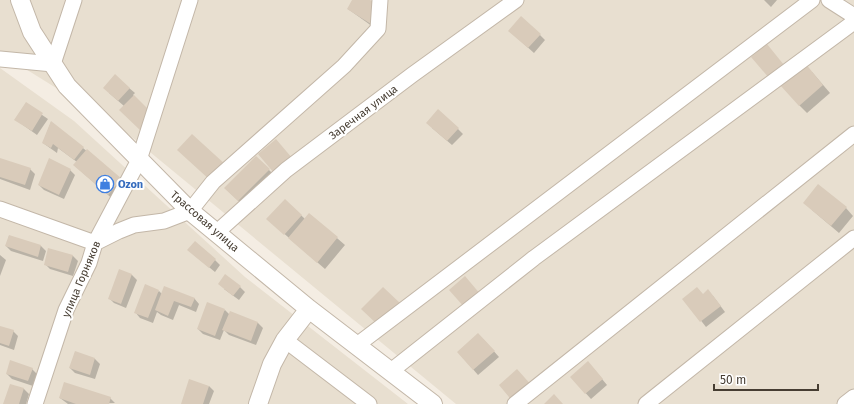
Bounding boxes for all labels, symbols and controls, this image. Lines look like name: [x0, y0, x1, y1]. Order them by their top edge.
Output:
street label: Заречная улица: [326, 82, 400, 142]
shop icon: Ozon: [95, 174, 115, 194]
place label: Ozon: [118, 178, 143, 191]
street label: Трассовая улица: [168, 188, 242, 255]
street label: улица Горняков: [59, 239, 103, 319]
scale bar: [714, 366, 818, 392]
text: 50 m: [720, 373, 746, 387]

